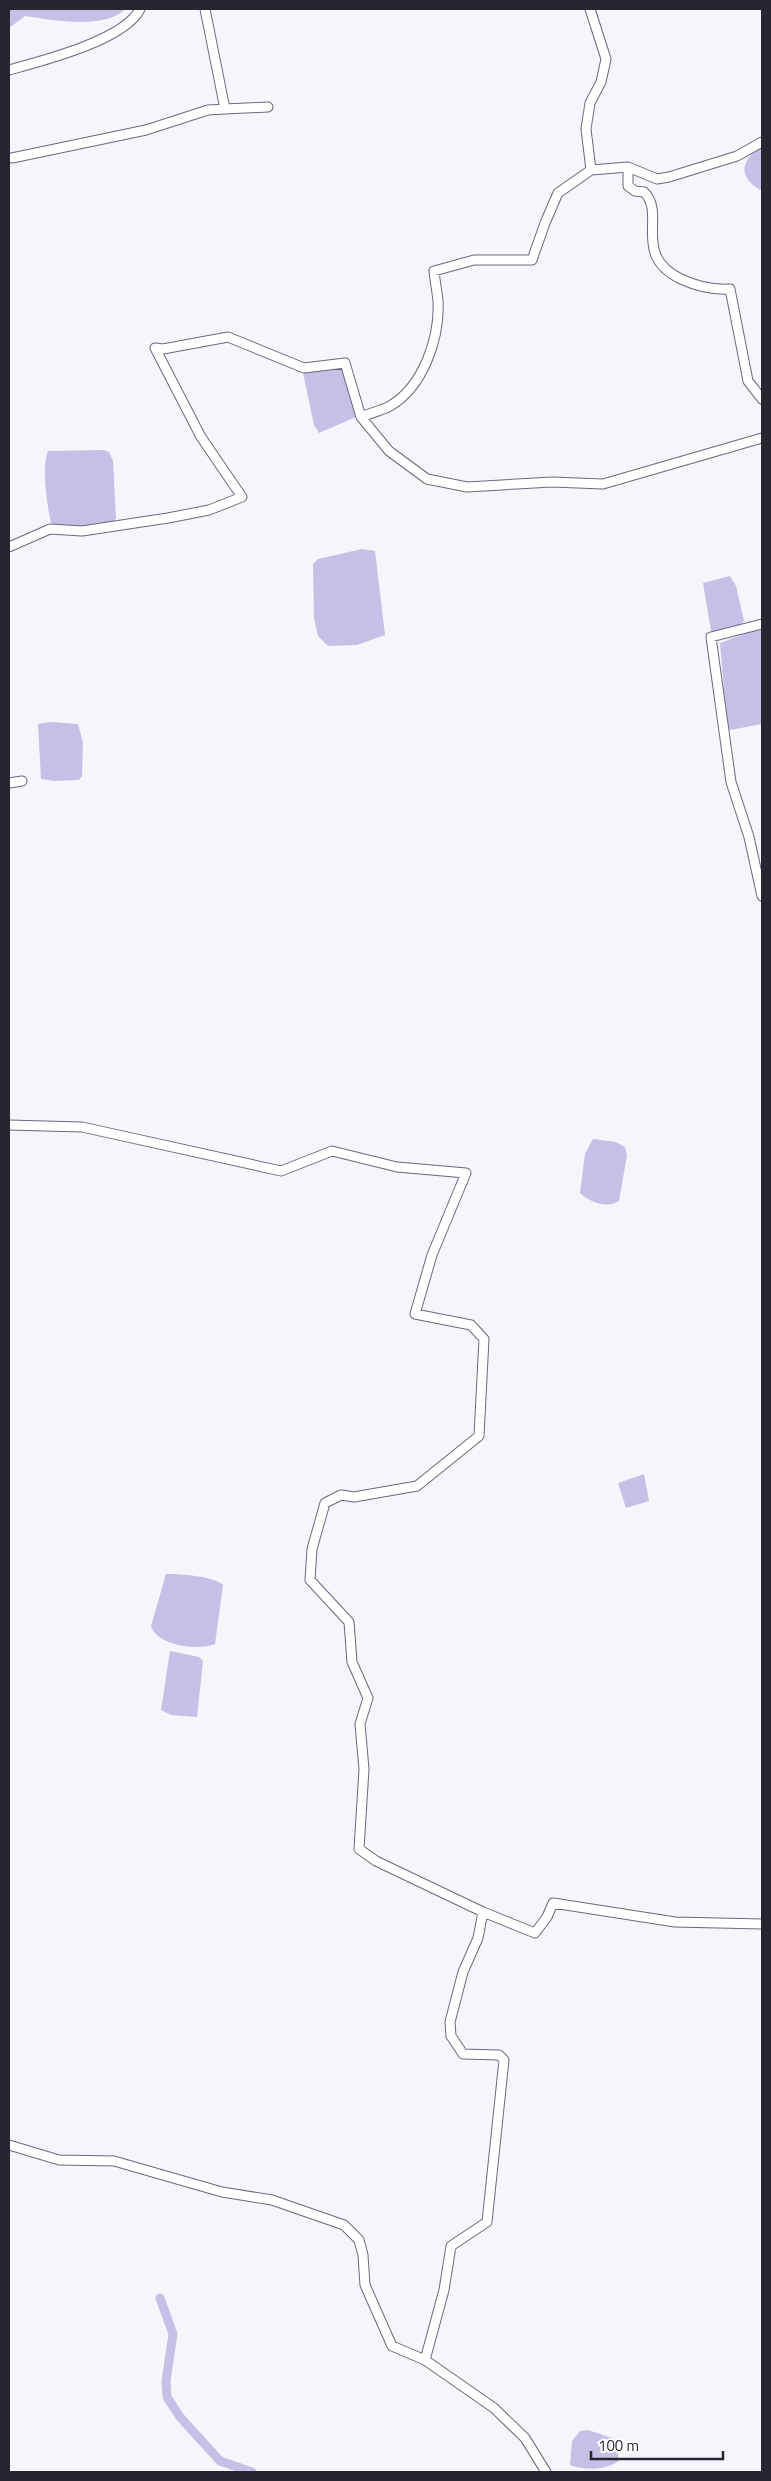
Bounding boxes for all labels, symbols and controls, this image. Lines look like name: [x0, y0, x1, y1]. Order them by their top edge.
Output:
scale bar: [591, 2428, 724, 2460]
text: 100 m: [598, 2434, 639, 2457]

